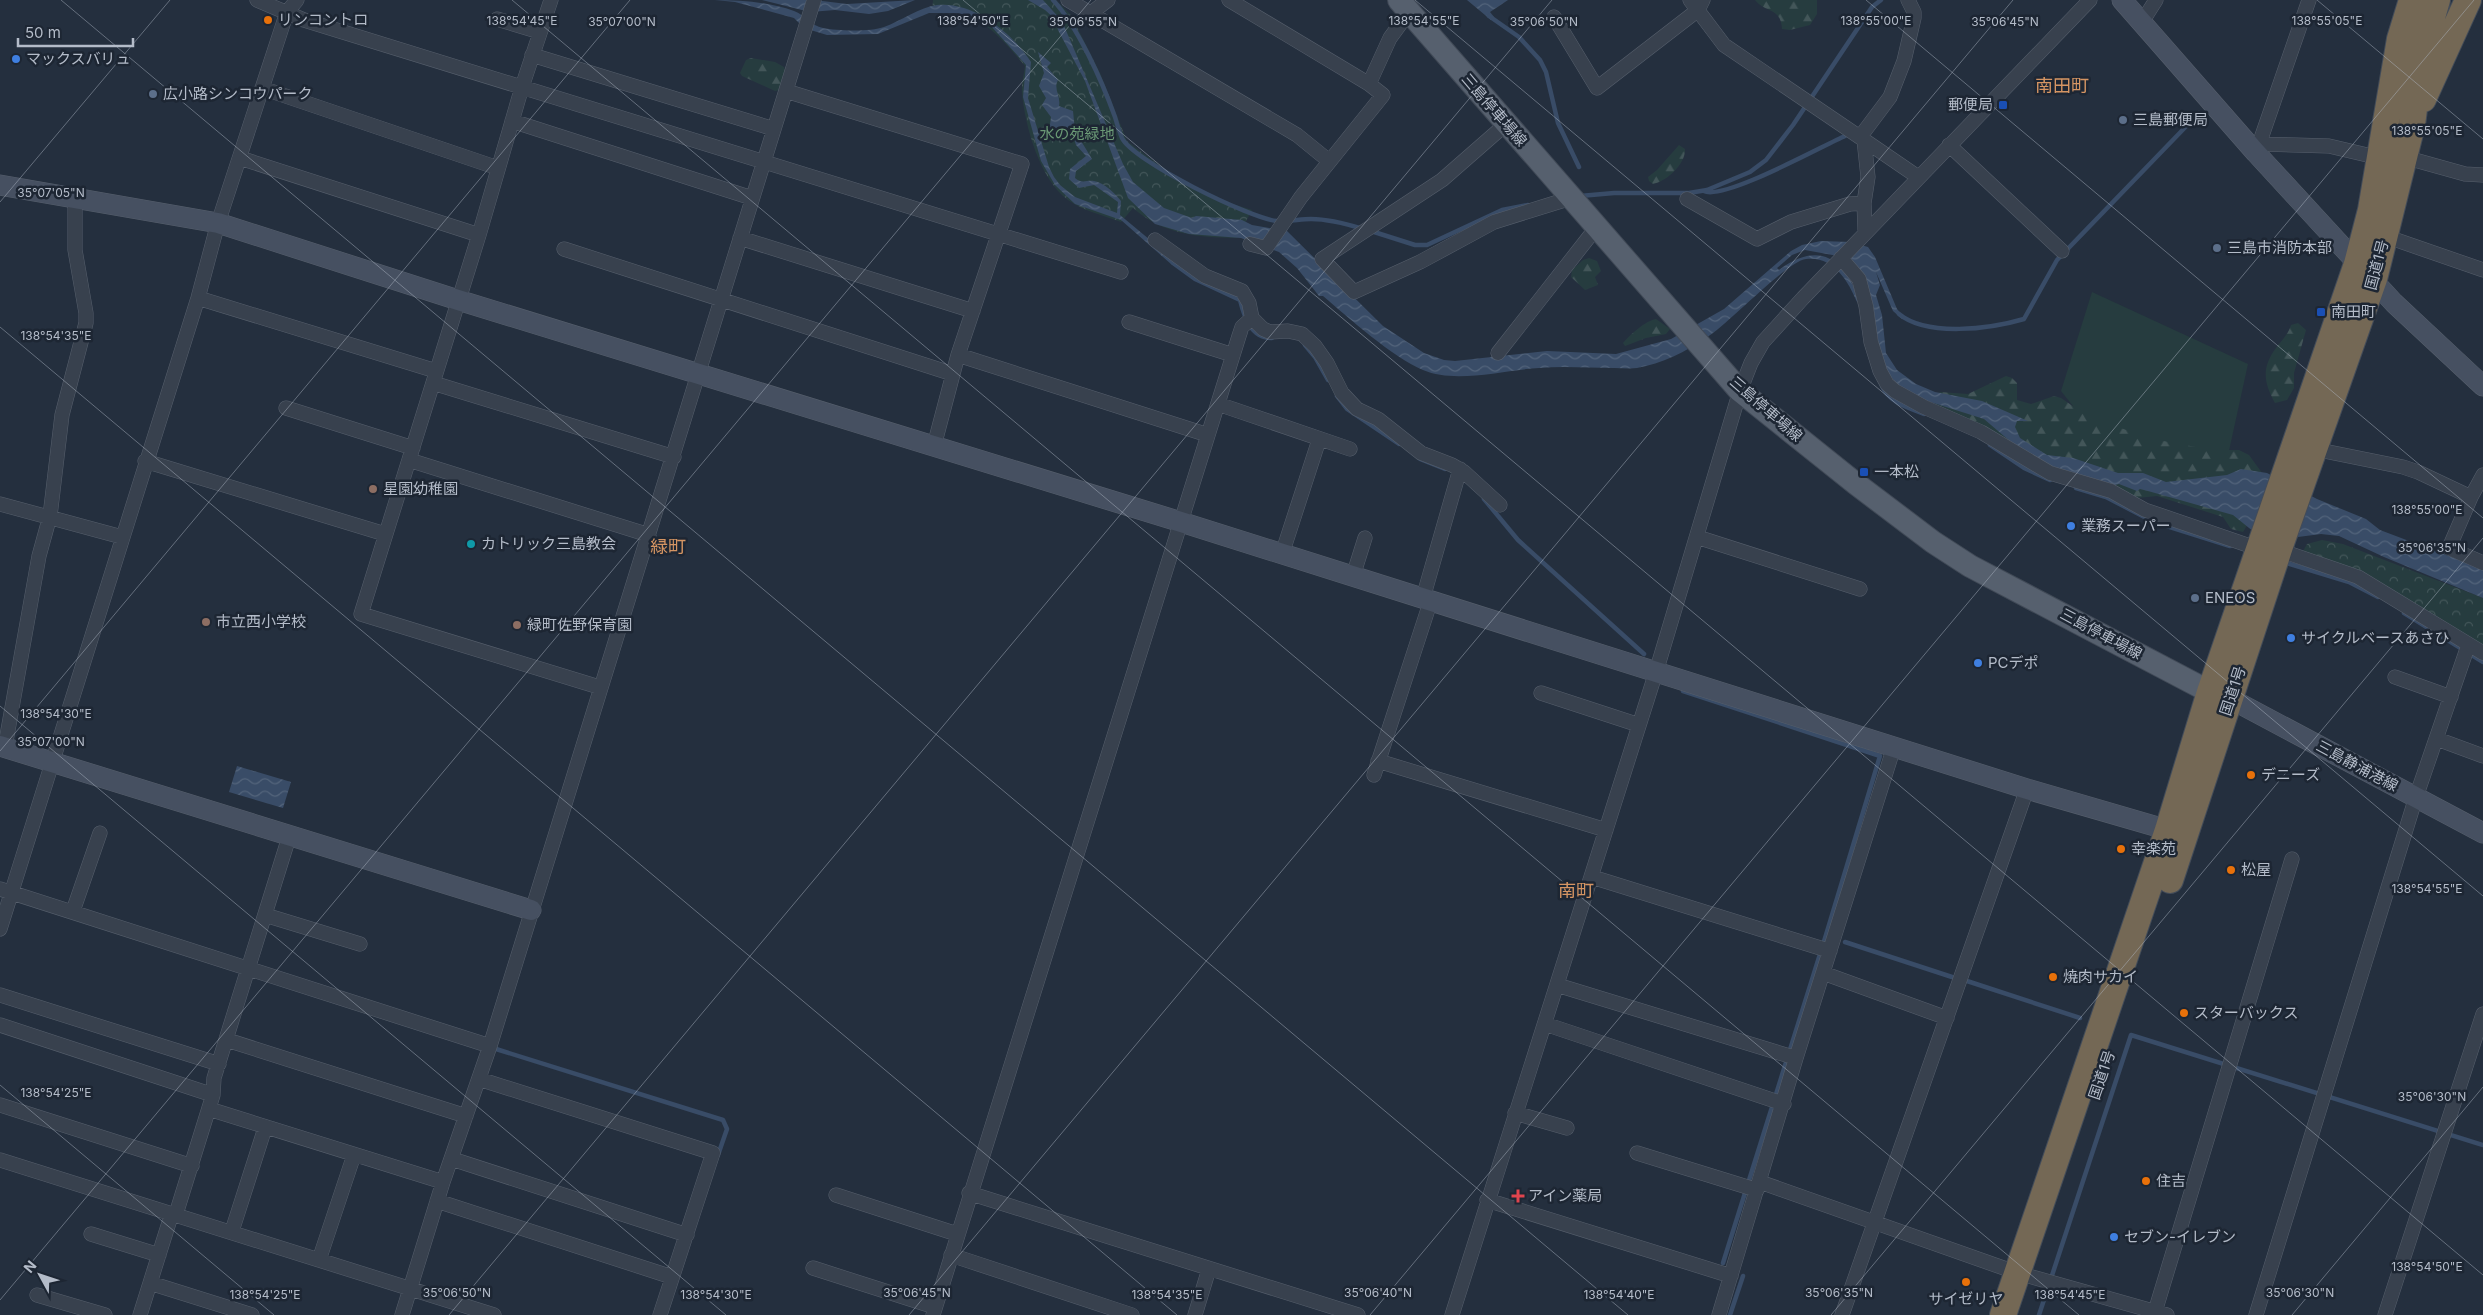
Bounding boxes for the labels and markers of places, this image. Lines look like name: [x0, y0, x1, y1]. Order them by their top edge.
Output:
place label: リンコントロ: [278, 10, 368, 29]
marker: リンコントロ: [262, 14, 274, 26]
place label: マックスバリュ: [26, 49, 131, 68]
marker: マックスバリュ: [10, 53, 22, 65]
place label: 広小路シンコウパーク: [163, 84, 312, 103]
marker: 広小路シンコウパーク: [147, 88, 159, 100]
place label: 郵便局: [1948, 95, 1993, 114]
marker: 郵便局: [1997, 99, 2009, 111]
place label: 三島郵便局: [2133, 110, 2208, 129]
marker: 三島郵便局: [2117, 114, 2129, 126]
place label: 三島市消防本部: [2227, 238, 2332, 257]
marker: 三島市消防本部: [2211, 242, 2223, 254]
place label: 南田町: [2331, 302, 2376, 321]
marker: 南田町: [2315, 306, 2327, 318]
place label: 一本松: [1874, 462, 1919, 481]
marker: 一本松: [1858, 466, 1870, 478]
place label: 星園幼稚園: [383, 479, 458, 498]
marker: 星園幼稚園: [367, 483, 379, 495]
place label: 業務スーパー: [2081, 516, 2171, 535]
marker: 業務スーパー: [2065, 520, 2077, 532]
place label: カトリック三島教会: [481, 534, 616, 553]
marker: カトリック三島教会: [465, 538, 477, 550]
place label: ENEOS: [2205, 588, 2255, 607]
marker: ENEOS: [2189, 592, 2201, 604]
place label: 市立西小学校: [216, 612, 306, 631]
place label: 緑町佐野保育園: [527, 615, 632, 634]
marker: 市立西小学校: [200, 616, 212, 628]
marker: 緑町佐野保育園: [511, 619, 523, 631]
place label: サイクルベースあさひ: [2301, 628, 2450, 647]
marker: サイクルベースあさひ: [2285, 632, 2297, 644]
place label: PCデポ: [1988, 653, 2039, 672]
marker: PCデポ: [1972, 657, 1984, 669]
place label: デニーズ: [2261, 765, 2320, 784]
marker: デニーズ: [2245, 769, 2257, 781]
place label: 幸楽苑: [2131, 839, 2176, 858]
marker: 幸楽苑: [2115, 843, 2127, 855]
place label: 松屋: [2241, 860, 2271, 879]
marker: 松屋: [2225, 864, 2237, 876]
place label: 焼肉サカイ: [2063, 967, 2138, 986]
marker: 焼肉サカイ: [2047, 971, 2059, 983]
place label: スターバックス: [2194, 1003, 2298, 1022]
marker: スターバックス: [2178, 1007, 2190, 1019]
place label: 住吉: [2156, 1171, 2186, 1190]
marker: 住吉: [2140, 1175, 2152, 1187]
place label: アイン薬局: [1528, 1186, 1602, 1205]
marker: アイン薬局: [1512, 1190, 1524, 1202]
place label: セブン-イレブン: [2124, 1227, 2236, 1246]
marker: セブン-イレブン: [2108, 1231, 2120, 1243]
marker: サイゼリヤ: [1960, 1276, 1972, 1288]
place label: サイゼリヤ: [1928, 1289, 2004, 1308]

